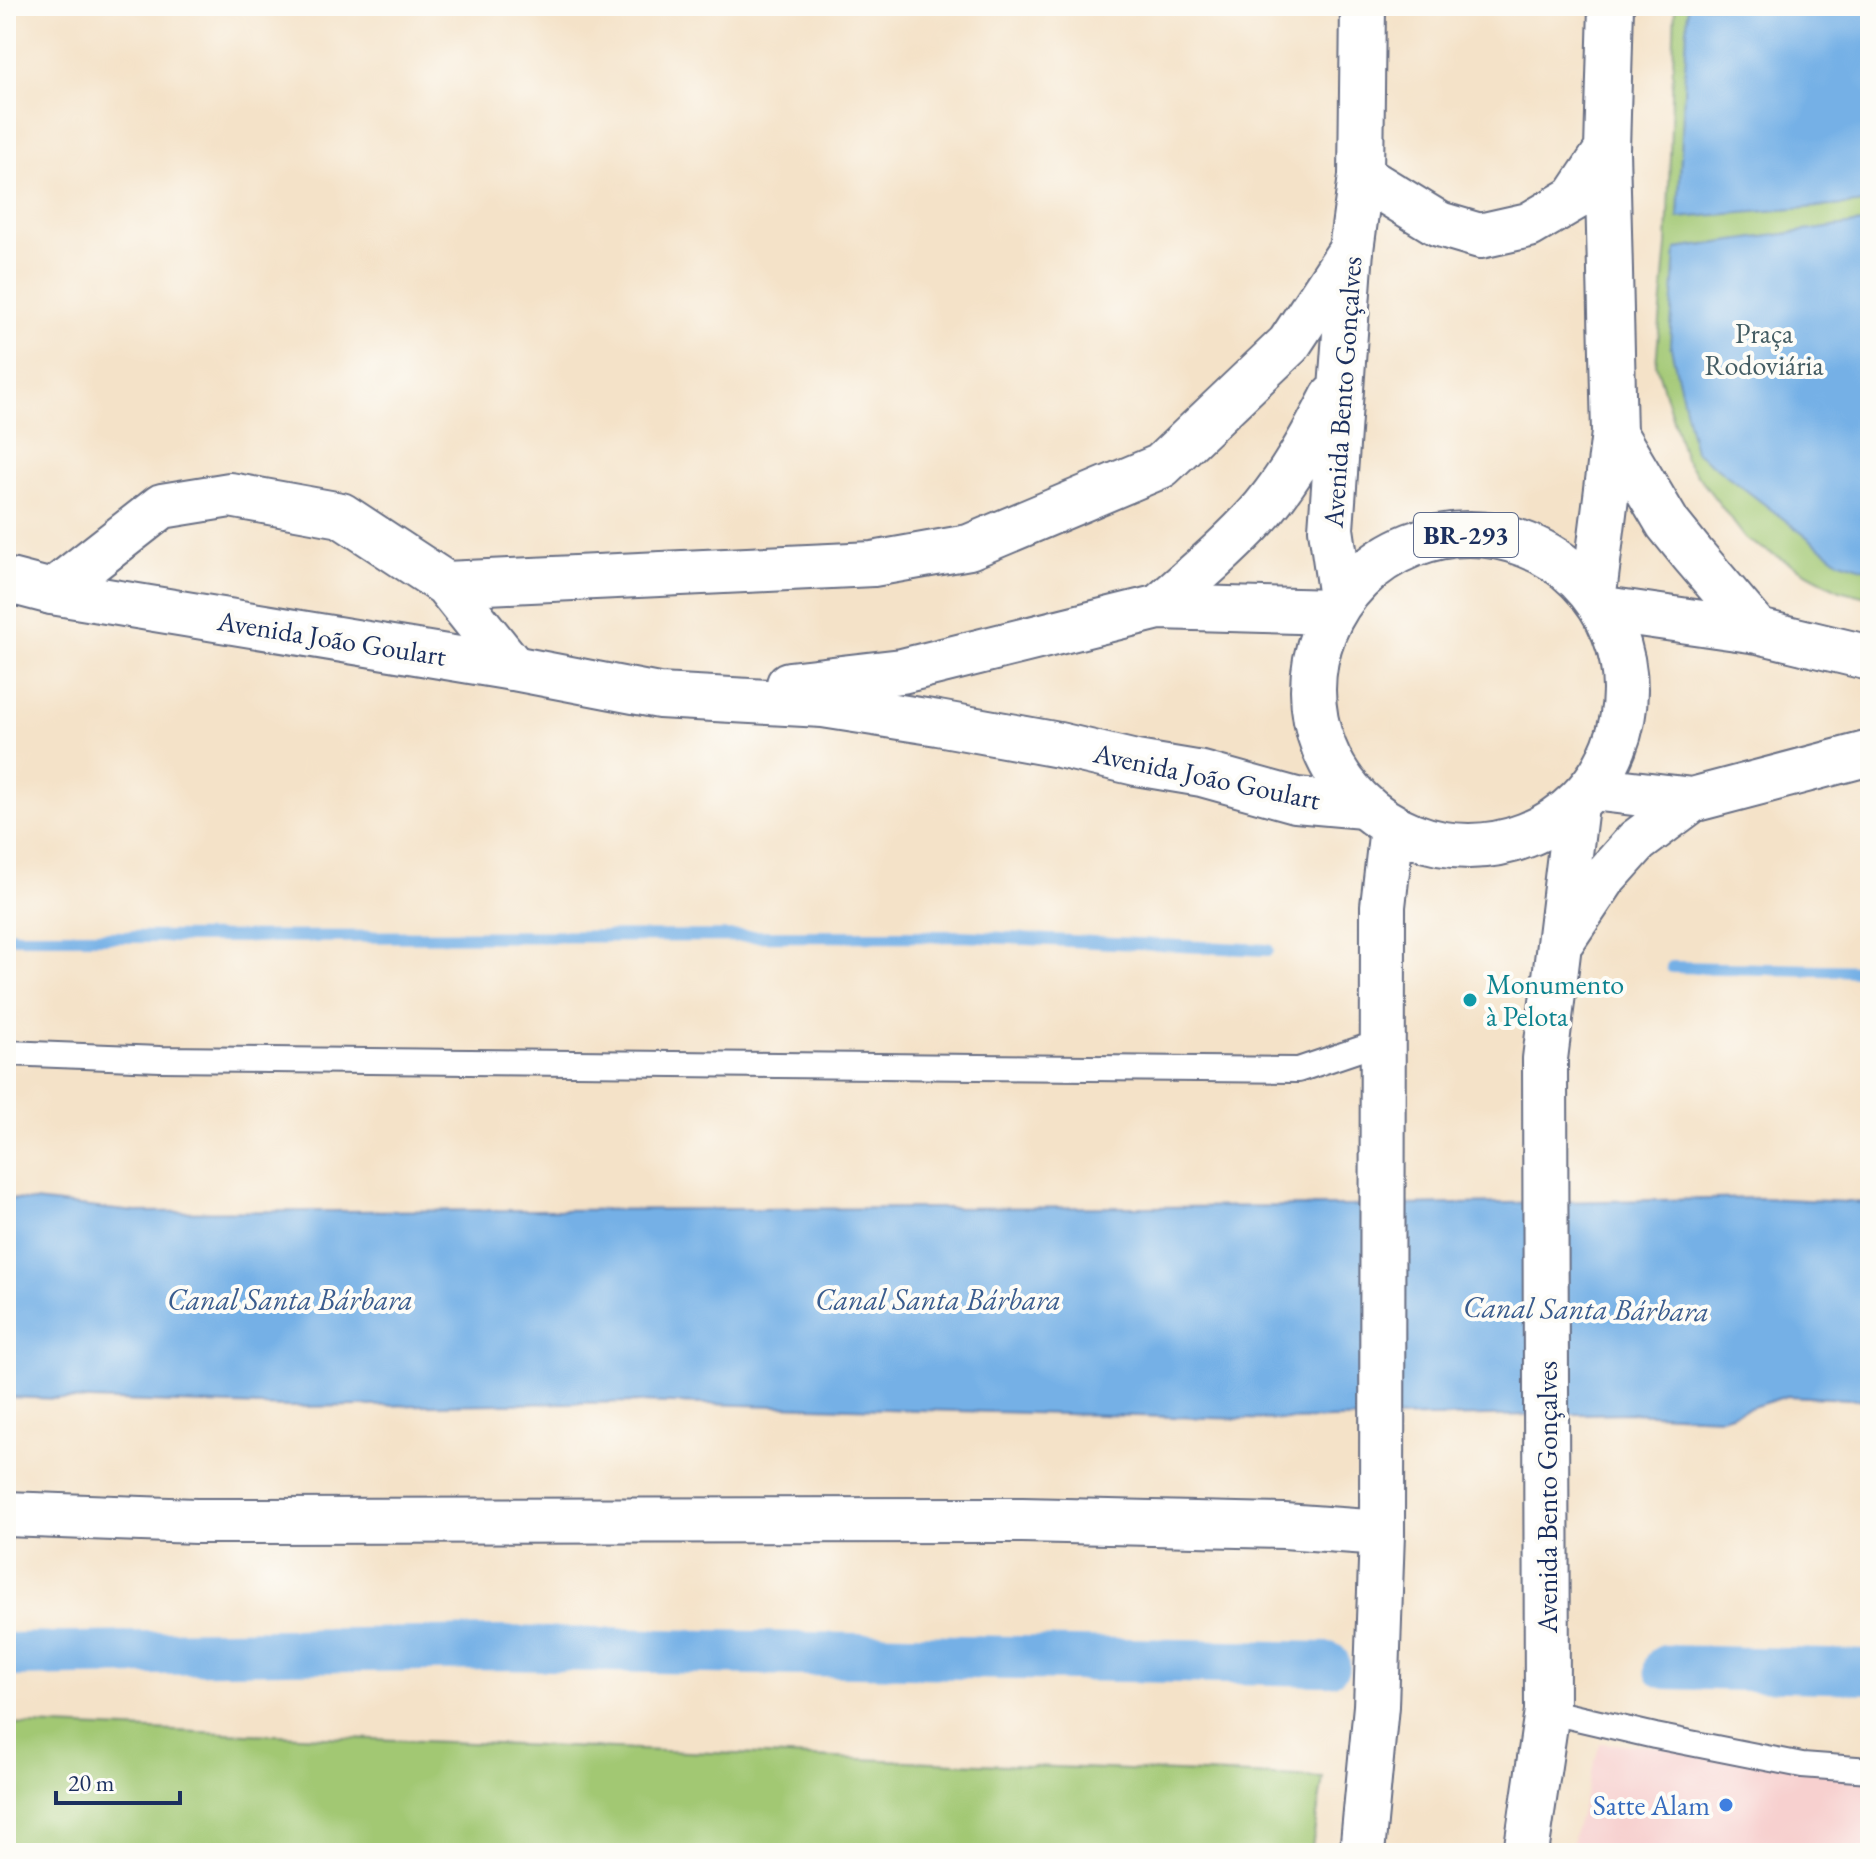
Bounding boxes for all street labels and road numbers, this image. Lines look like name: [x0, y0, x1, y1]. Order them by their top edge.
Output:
street label: Avenida Bento Gonçalves: [1314, 255, 1369, 530]
road number: BR-293: [1414, 513, 1518, 557]
street label: Avenida João Goulart: [214, 602, 449, 674]
street label: Avenida João Goulart: [1089, 734, 1324, 818]
street label: Avenida Bento Gonçalves: [1529, 1361, 1565, 1634]

